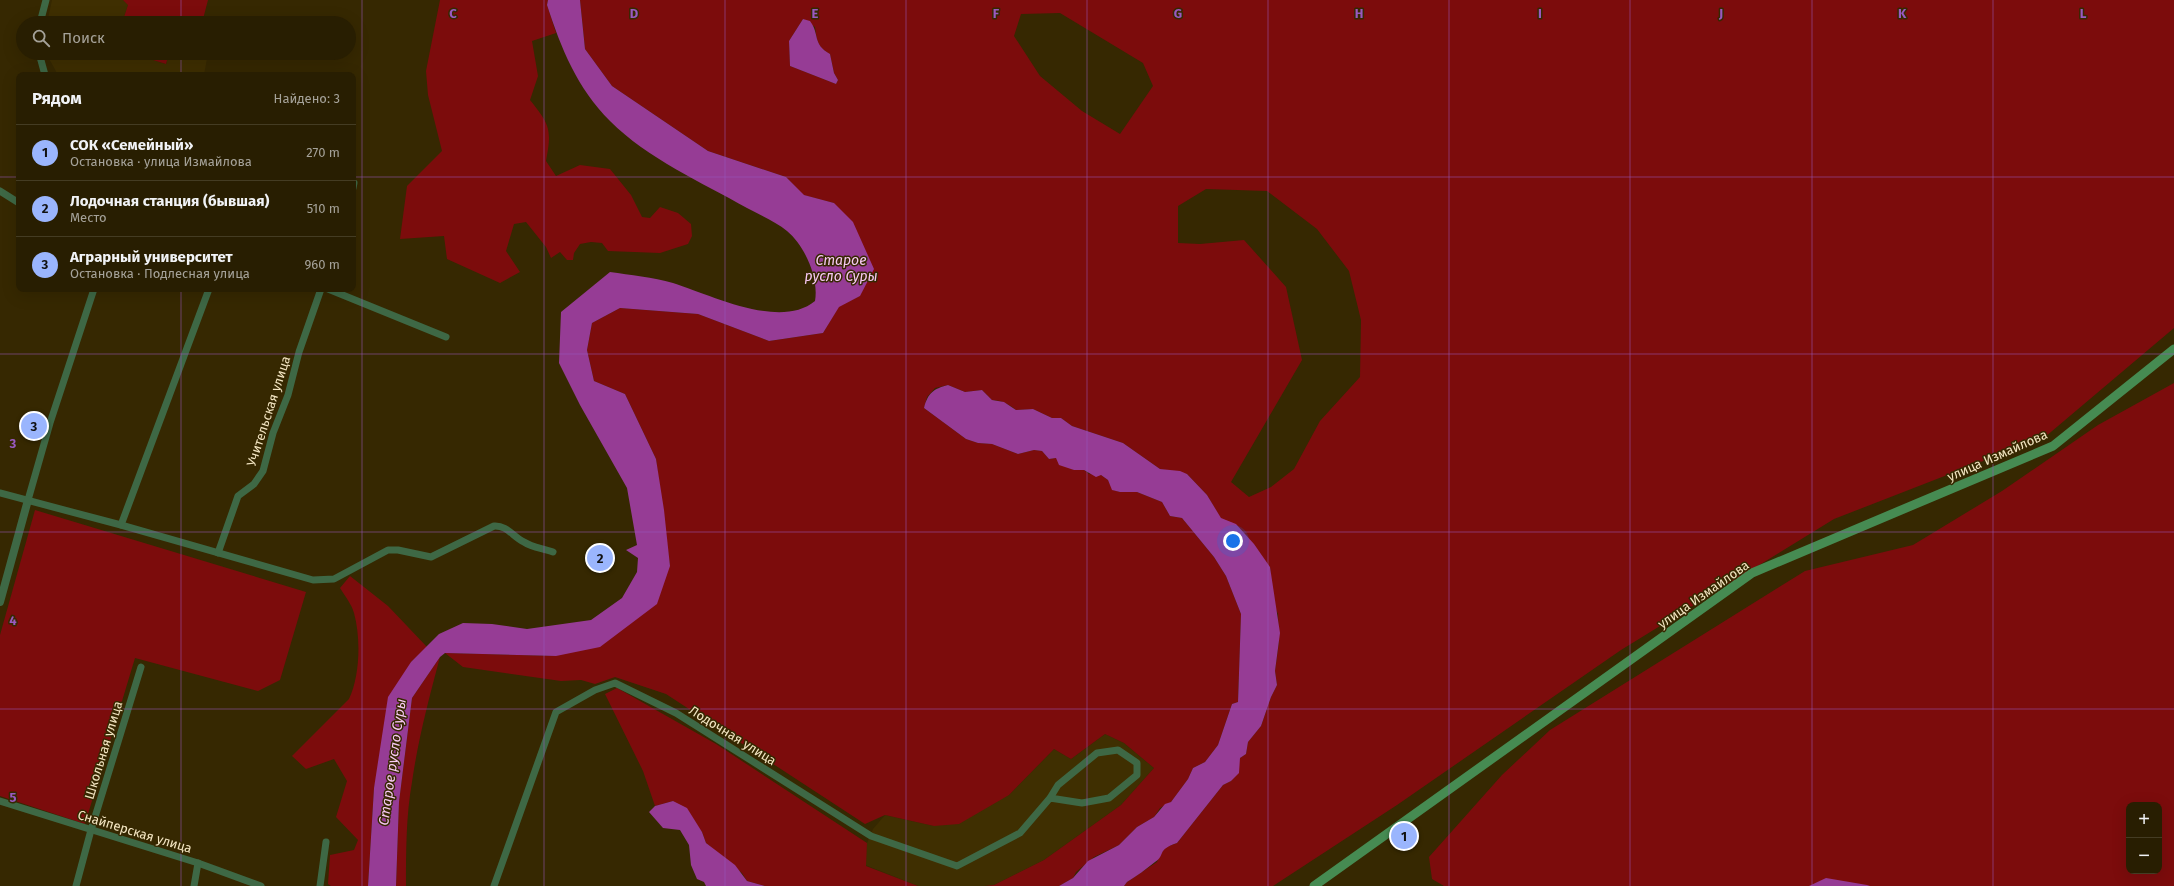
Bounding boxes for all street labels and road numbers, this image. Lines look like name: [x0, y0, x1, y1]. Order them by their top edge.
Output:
street label: Учительская улица: [244, 354, 293, 468]
street label: улица Измайлова: [1945, 427, 2050, 484]
street label: улица Измайлова: [1655, 557, 1752, 632]
street label: Школьная улица: [81, 699, 126, 801]
street label: Лодочная улица: [687, 703, 779, 768]
street label: Снайперская улица: [76, 807, 194, 856]

